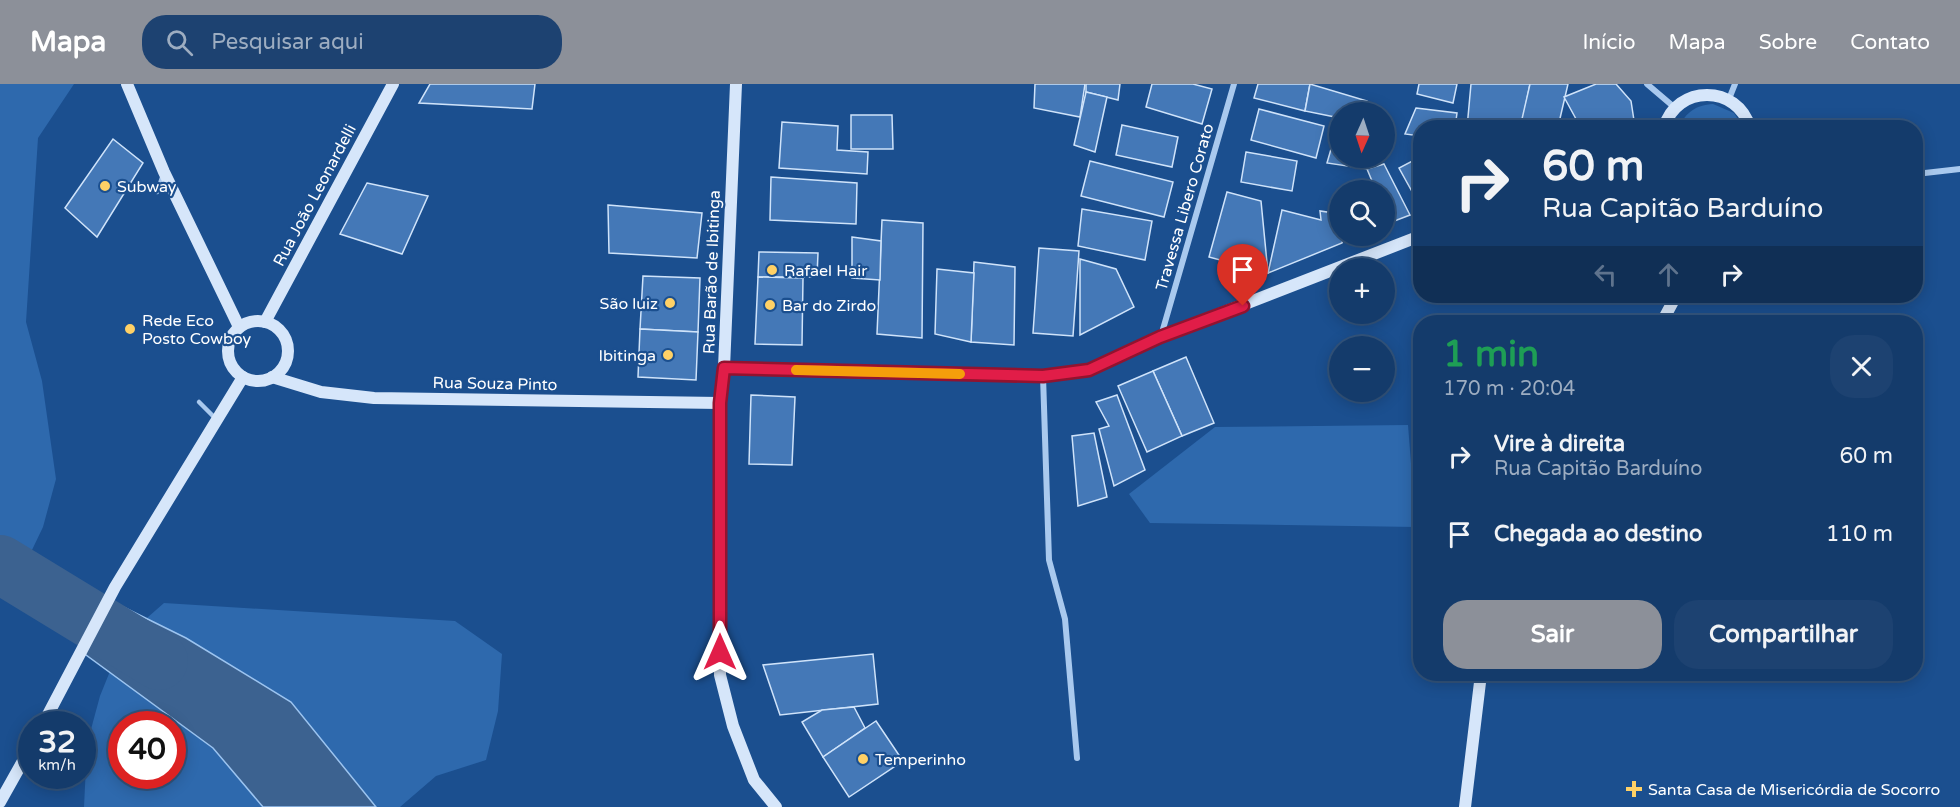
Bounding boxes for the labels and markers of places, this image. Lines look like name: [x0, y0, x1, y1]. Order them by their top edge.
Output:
place label: Subway: [117, 177, 177, 197]
marker: Subway: [98, 179, 112, 193]
pin: [1217, 244, 1268, 306]
place label: Rafael Hair: [784, 261, 868, 281]
marker: Rafael Hair: [765, 263, 779, 277]
place label: São luiz: [600, 294, 658, 314]
marker: São luiz: [663, 296, 677, 310]
place label: Bar do Zirdo: [782, 296, 876, 316]
marker: Bar do Zirdo: [763, 298, 777, 312]
place label: Rede Eco Posto Cowboy: [142, 311, 252, 349]
marker: Rede Eco Posto Cowboy: [123, 322, 137, 336]
place label: Ibitinga: [599, 346, 656, 366]
marker: Ibitinga: [661, 348, 675, 362]
place label: Temperinho: [875, 750, 966, 770]
marker: Temperinho: [856, 752, 870, 766]
marker: Santa Casa de Misericórdia de Socorro: [1625, 780, 1643, 798]
place label: Santa Casa de Misericórdia de Socorro: [1648, 780, 1940, 800]

